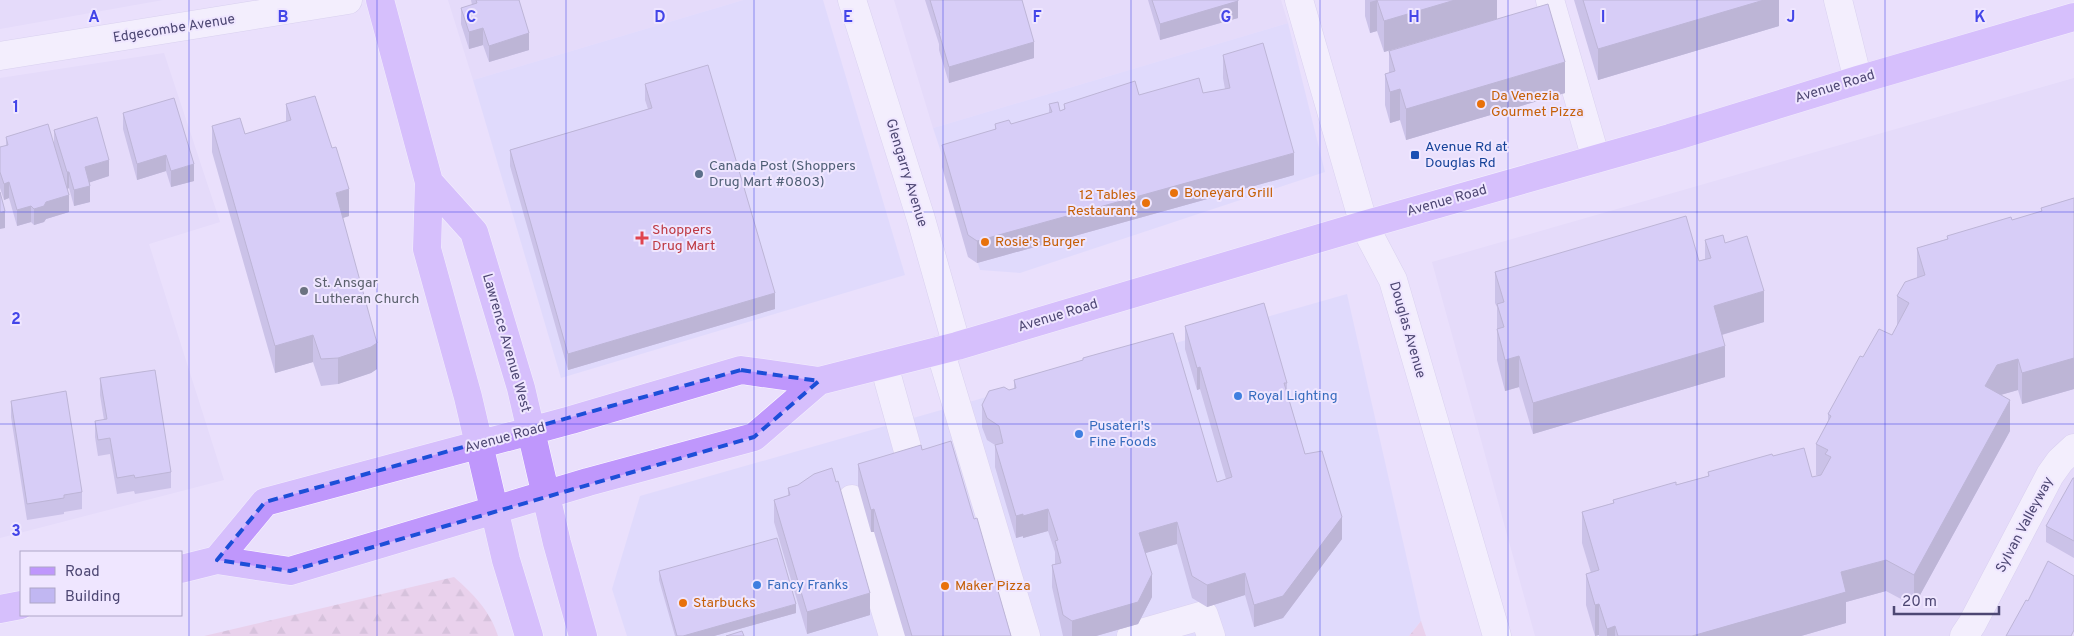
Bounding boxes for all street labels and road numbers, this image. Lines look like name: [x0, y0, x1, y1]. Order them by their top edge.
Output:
street label: Edgecombe Avenue: [112, 11, 236, 47]
street label: Avenue Road: [1793, 67, 1877, 107]
street label: Glengarry Avenue: [881, 117, 931, 229]
street label: Avenue Road: [1405, 181, 1489, 221]
street label: Lawrence Avenue West: [478, 272, 534, 414]
street label: Douglas Avenue: [1385, 280, 1429, 380]
street label: Avenue Road: [1016, 296, 1100, 336]
street label: Avenue Road: [463, 419, 547, 457]
street label: Sylvan Valleyway: [1993, 474, 2057, 576]

